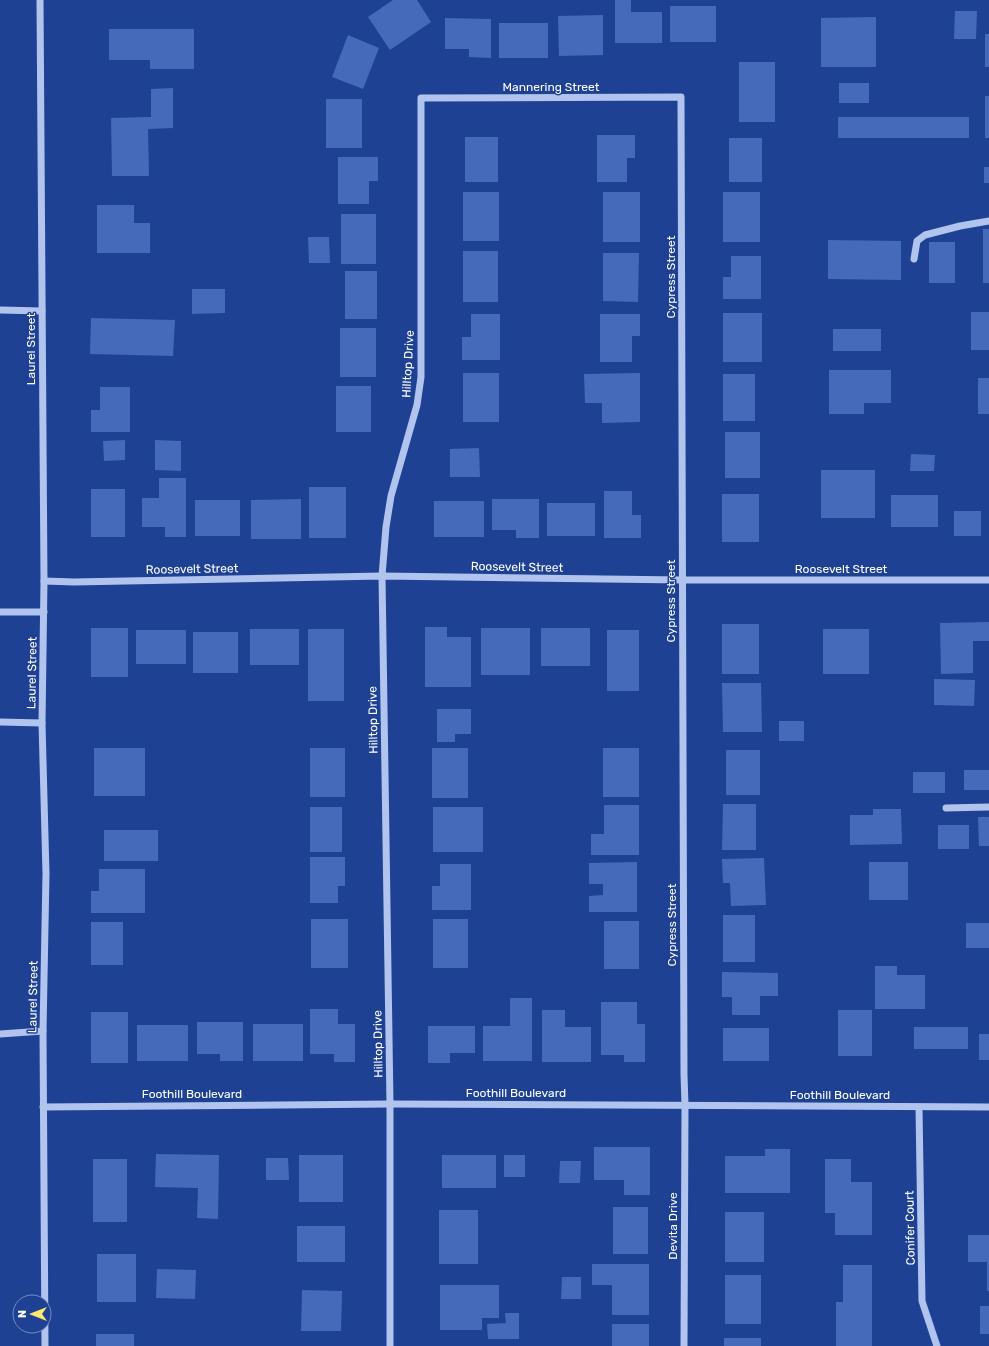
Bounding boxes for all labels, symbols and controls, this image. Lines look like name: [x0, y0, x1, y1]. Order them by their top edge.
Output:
street label: Mannering Street: [503, 80, 600, 94]
street label: Cypress Street: [664, 235, 678, 318]
street label: Laurel Street: [24, 313, 38, 385]
street label: Hilltop Drive: [399, 329, 417, 398]
street label: Roosevelt Street: [471, 559, 564, 575]
street label: Cypress Street: [664, 559, 678, 642]
street label: Roosevelt Street: [146, 561, 239, 577]
street label: Roosevelt Street: [795, 562, 888, 576]
street label: Laurel Street: [24, 636, 40, 709]
street label: Hilltop Drive: [365, 686, 381, 754]
street label: Cypress Street: [665, 883, 679, 966]
street label: Laurel Street: [25, 960, 41, 1033]
street label: Hilltop Drive: [370, 1010, 386, 1078]
street label: Foothill Boulevard: [466, 1086, 566, 1100]
street label: Foothill Boulevard: [142, 1087, 242, 1101]
street label: Foothill Boulevard: [790, 1088, 890, 1102]
street label: Conifer Court: [902, 1190, 918, 1266]
street label: Devita Drive: [666, 1192, 680, 1260]
north arrow: [12, 1294, 52, 1334]
text: N: [16, 1310, 29, 1318]

